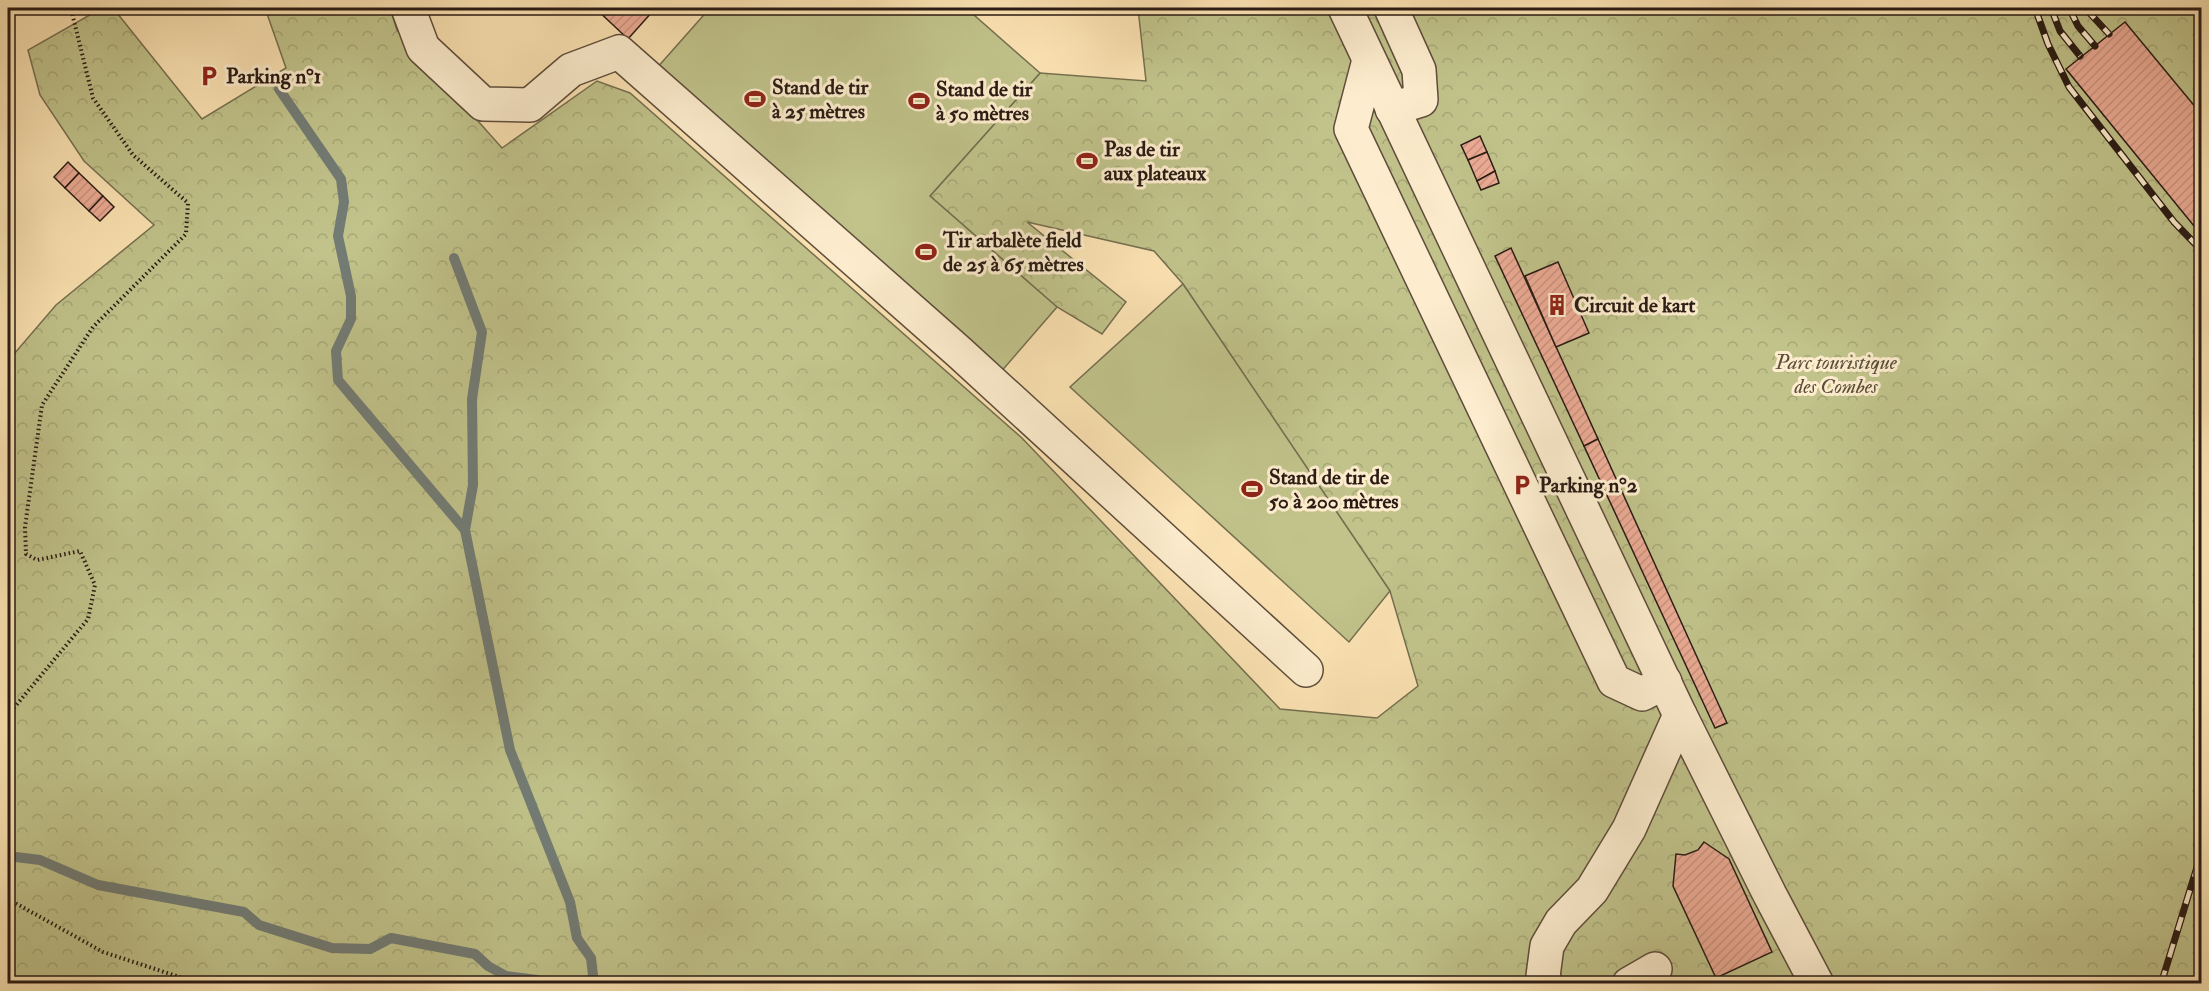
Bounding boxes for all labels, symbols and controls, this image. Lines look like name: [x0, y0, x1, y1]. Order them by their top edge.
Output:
place label: Parking n°1: [226, 63, 321, 90]
parking icon: Parking n°1: [197, 64, 221, 88]
place label: Stand de tir à 25 mètres: [772, 74, 870, 125]
place label: Stand de tir à 50 mètres: [936, 76, 1034, 127]
sports icon: Stand de tir à 25 mètres: [743, 87, 767, 111]
sports icon: Stand de tir à 50 mètres: [907, 89, 931, 113]
place label: Pas de tir aux plateaux: [1104, 136, 1207, 187]
sports icon: Pas de tir aux plateaux: [1075, 149, 1099, 173]
place label: Tir arbalète field de 25 à 65 mètres: [942, 227, 1084, 278]
sports icon: Tir arbalète field de 25 à 65 mètres: [914, 240, 938, 264]
place label: Circuit de kart: [1574, 292, 1695, 319]
building icon: Circuit de kart: [1545, 293, 1569, 317]
park label: Parc touristique des Combes: [1774, 349, 1898, 400]
place label: Stand de tir de 50 à 200 mètres: [1269, 464, 1398, 515]
place label: Parking n°2: [1539, 472, 1638, 499]
parking icon: Parking n°2: [1510, 473, 1534, 497]
sports icon: Stand de tir de 50 à 200 mètres: [1240, 477, 1264, 501]

